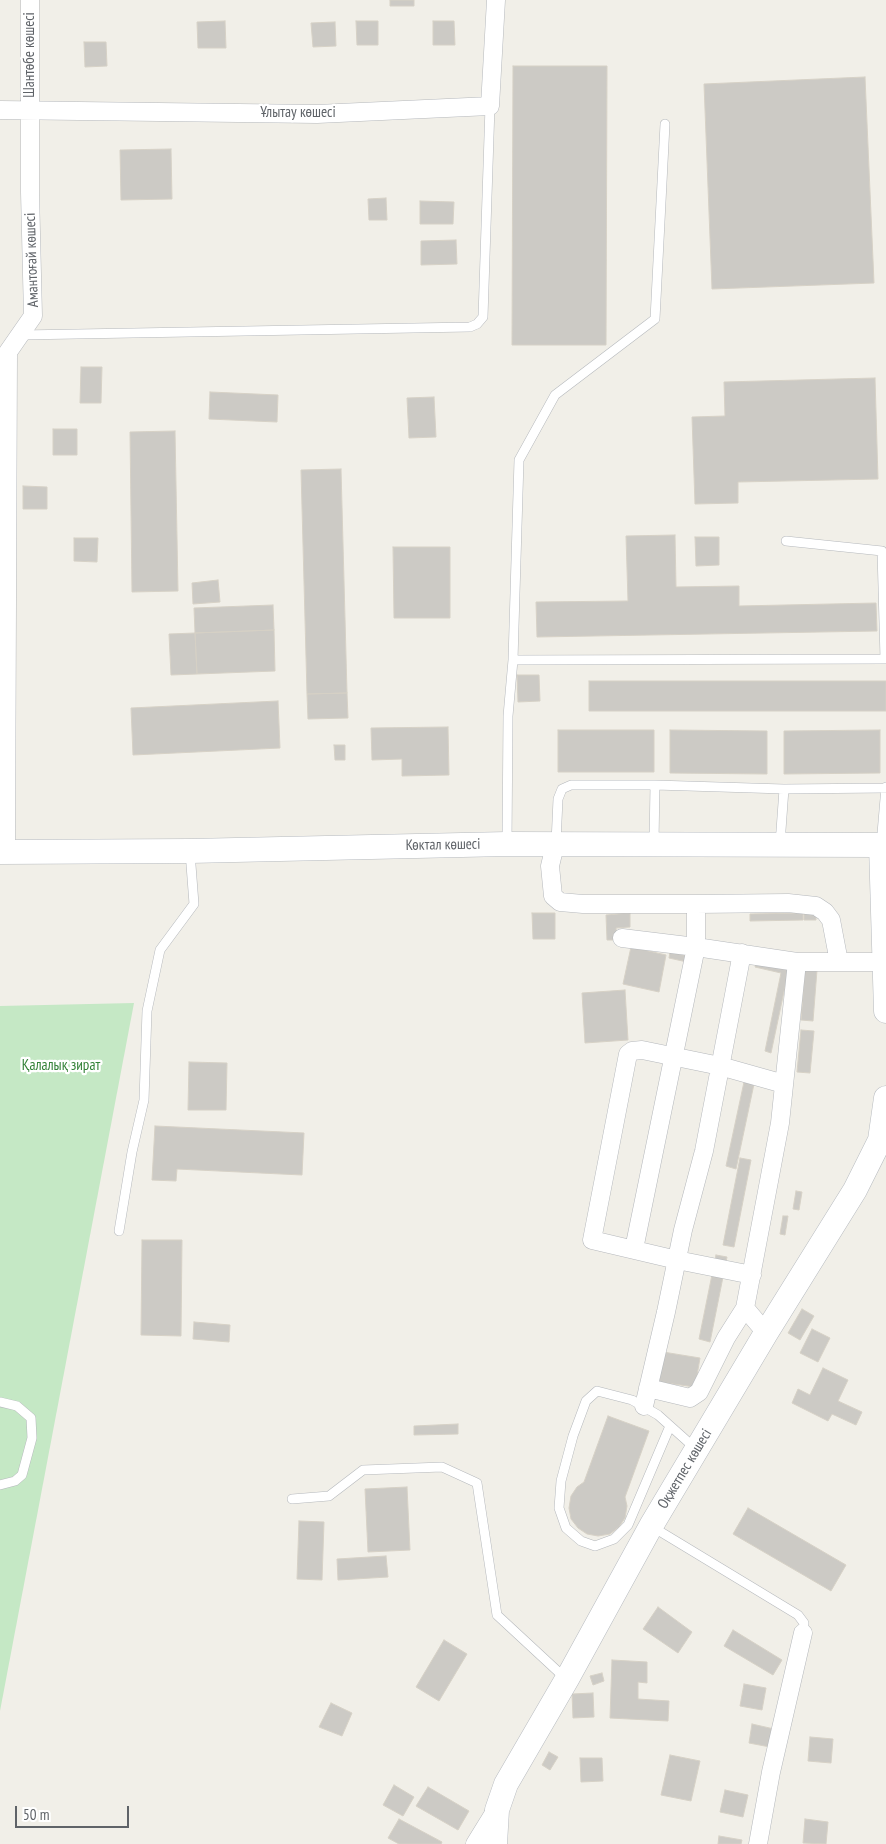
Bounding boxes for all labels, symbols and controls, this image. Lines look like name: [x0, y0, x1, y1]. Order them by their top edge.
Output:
street label: Шантөбе көшесі: [21, 12, 39, 98]
street label: Ұлытау көшесі: [260, 104, 336, 122]
street label: Амантоғай көшесі: [21, 212, 43, 308]
street label: Көктал көшесі: [405, 835, 481, 855]
park label: Қалалық зират: [22, 1057, 100, 1075]
street label: Оқжетпес көшесі: [654, 1426, 716, 1512]
scale bar: [18, 1796, 131, 1828]
text: 50 m: [23, 1805, 49, 1824]

